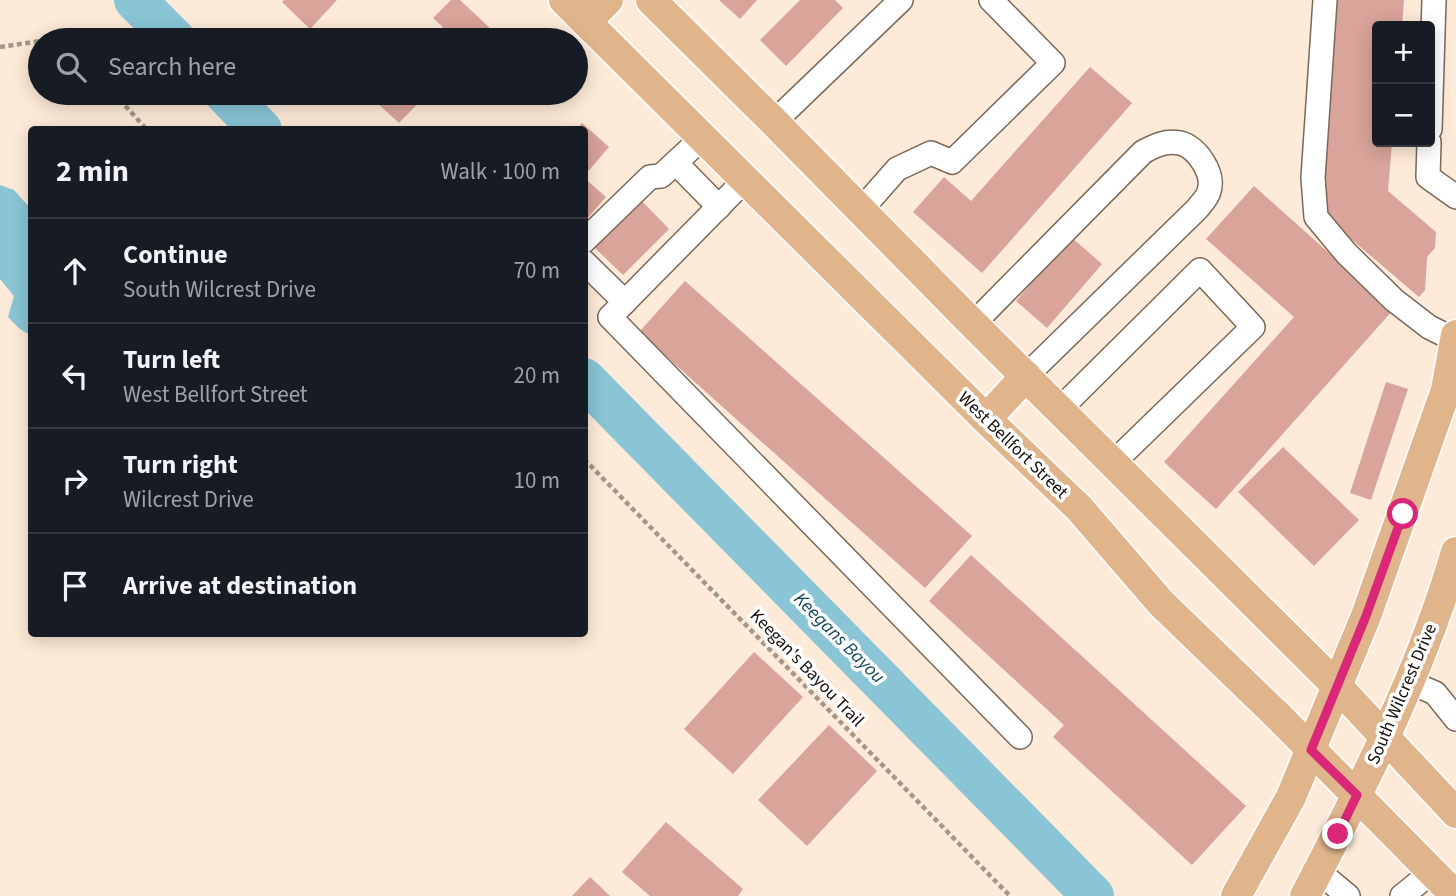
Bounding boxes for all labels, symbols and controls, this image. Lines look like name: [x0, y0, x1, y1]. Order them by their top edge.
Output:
map controls: [1372, 21, 1435, 147]
button: +: [1372, 21, 1435, 84]
search box: [28, 28, 588, 105]
icon: search: [52, 48, 90, 86]
text: Search here: [108, 48, 236, 85]
button: −: [1372, 84, 1435, 147]
text: 2 min: [56, 150, 129, 193]
text: Walk · 100 m: [441, 155, 560, 188]
text: Continue: [123, 236, 228, 273]
icon: ahead: [56, 252, 94, 290]
text: 70 m: [513, 254, 560, 287]
text: South Wilcrest Drive: [123, 273, 316, 306]
text: Turn left: [123, 341, 220, 378]
icon: left: [56, 357, 94, 395]
text: 20 m: [513, 359, 560, 392]
text: West Bellfort Street: [123, 378, 308, 411]
street label: West Bellfort Street: [952, 386, 1074, 504]
text: Turn right: [123, 446, 238, 483]
icon: right: [56, 462, 94, 500]
text: 10 m: [513, 464, 560, 497]
text: Wilcrest Drive: [123, 483, 254, 516]
route start: [1387, 498, 1418, 529]
icon: arrive: [56, 567, 94, 605]
text: Arrive at destination: [123, 567, 357, 604]
water label: Keegans Bayou: [787, 586, 891, 690]
street label: Keegan's Bayou Trail: [744, 604, 870, 732]
street label: South Wilcrest Drive: [1361, 620, 1443, 768]
route end: [1322, 818, 1353, 849]

